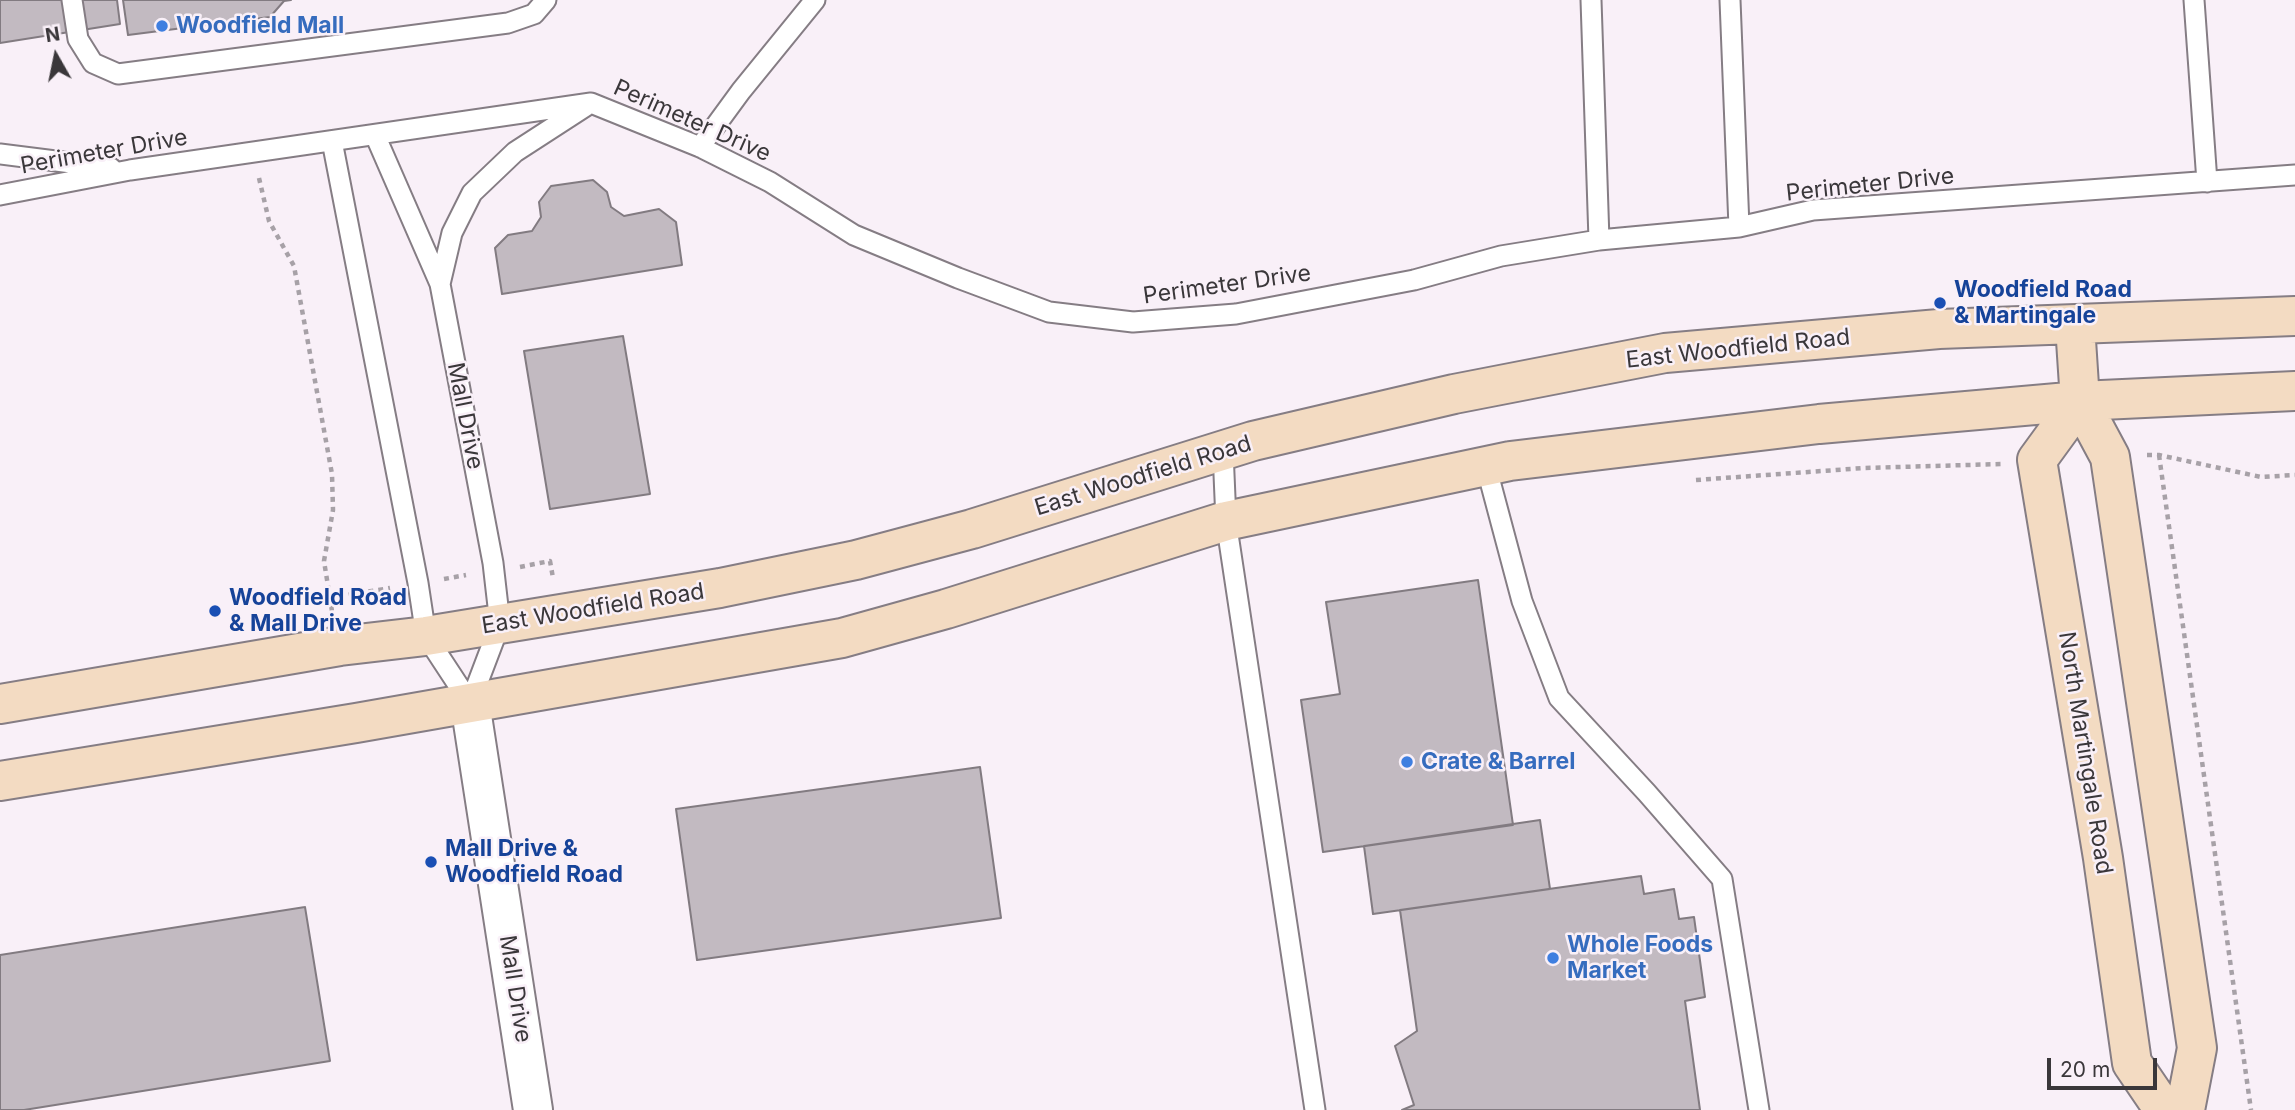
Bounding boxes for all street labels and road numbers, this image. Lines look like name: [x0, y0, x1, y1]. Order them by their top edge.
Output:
street label: Perimeter Drive: [609, 74, 775, 168]
street label: Perimeter Drive: [18, 124, 190, 180]
street label: Perimeter Drive: [1785, 162, 1955, 208]
street label: Perimeter Drive: [1141, 260, 1313, 310]
street label: East Woodfield Road: [1625, 324, 1851, 374]
street label: Mall Drive: [441, 360, 489, 472]
street label: East Woodfield Road: [1031, 430, 1255, 522]
street label: East Woodfield Road: [480, 578, 706, 640]
street label: North Martingale Road: [2052, 630, 2118, 876]
street label: Mall Drive: [493, 933, 537, 1045]

